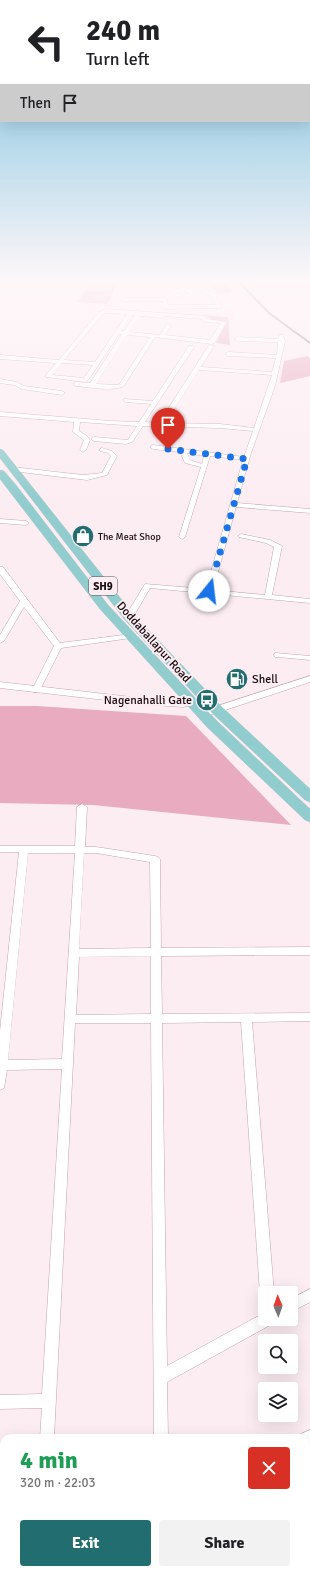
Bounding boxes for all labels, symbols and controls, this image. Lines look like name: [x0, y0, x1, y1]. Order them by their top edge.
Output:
text: 240 m: [86, 14, 160, 48]
icon: left: [20, 16, 72, 68]
text: Turn left: [86, 48, 149, 70]
icon: arrive: [59, 92, 81, 114]
text: Then: [20, 94, 51, 112]
pin: [151, 408, 185, 449]
icon: arrive: [157, 414, 179, 436]
shop icon: The Meat Shop: [70, 523, 96, 549]
place label: The Meat Shop: [98, 531, 161, 543]
position arrow: [188, 570, 230, 612]
road number: SH9: [89, 577, 117, 595]
street label: Doddaballapur Road: [113, 599, 194, 686]
fuel station icon: Shell: [224, 666, 250, 692]
place label: Shell: [252, 672, 279, 687]
bus stop icon: Nagenahalli Gate: [194, 687, 220, 713]
place label: Nagenahalli Gate: [104, 693, 192, 708]
north arrow: [258, 1286, 298, 1326]
map controls: [258, 1286, 298, 1422]
button: search: [258, 1334, 298, 1374]
button: layers: [258, 1382, 298, 1422]
text: 4 min: [20, 1445, 78, 1475]
button: close: [248, 1447, 290, 1489]
text: 320 m · 22:03: [20, 1475, 96, 1491]
button: Exit: [20, 1520, 151, 1566]
button: Share: [159, 1520, 290, 1566]

